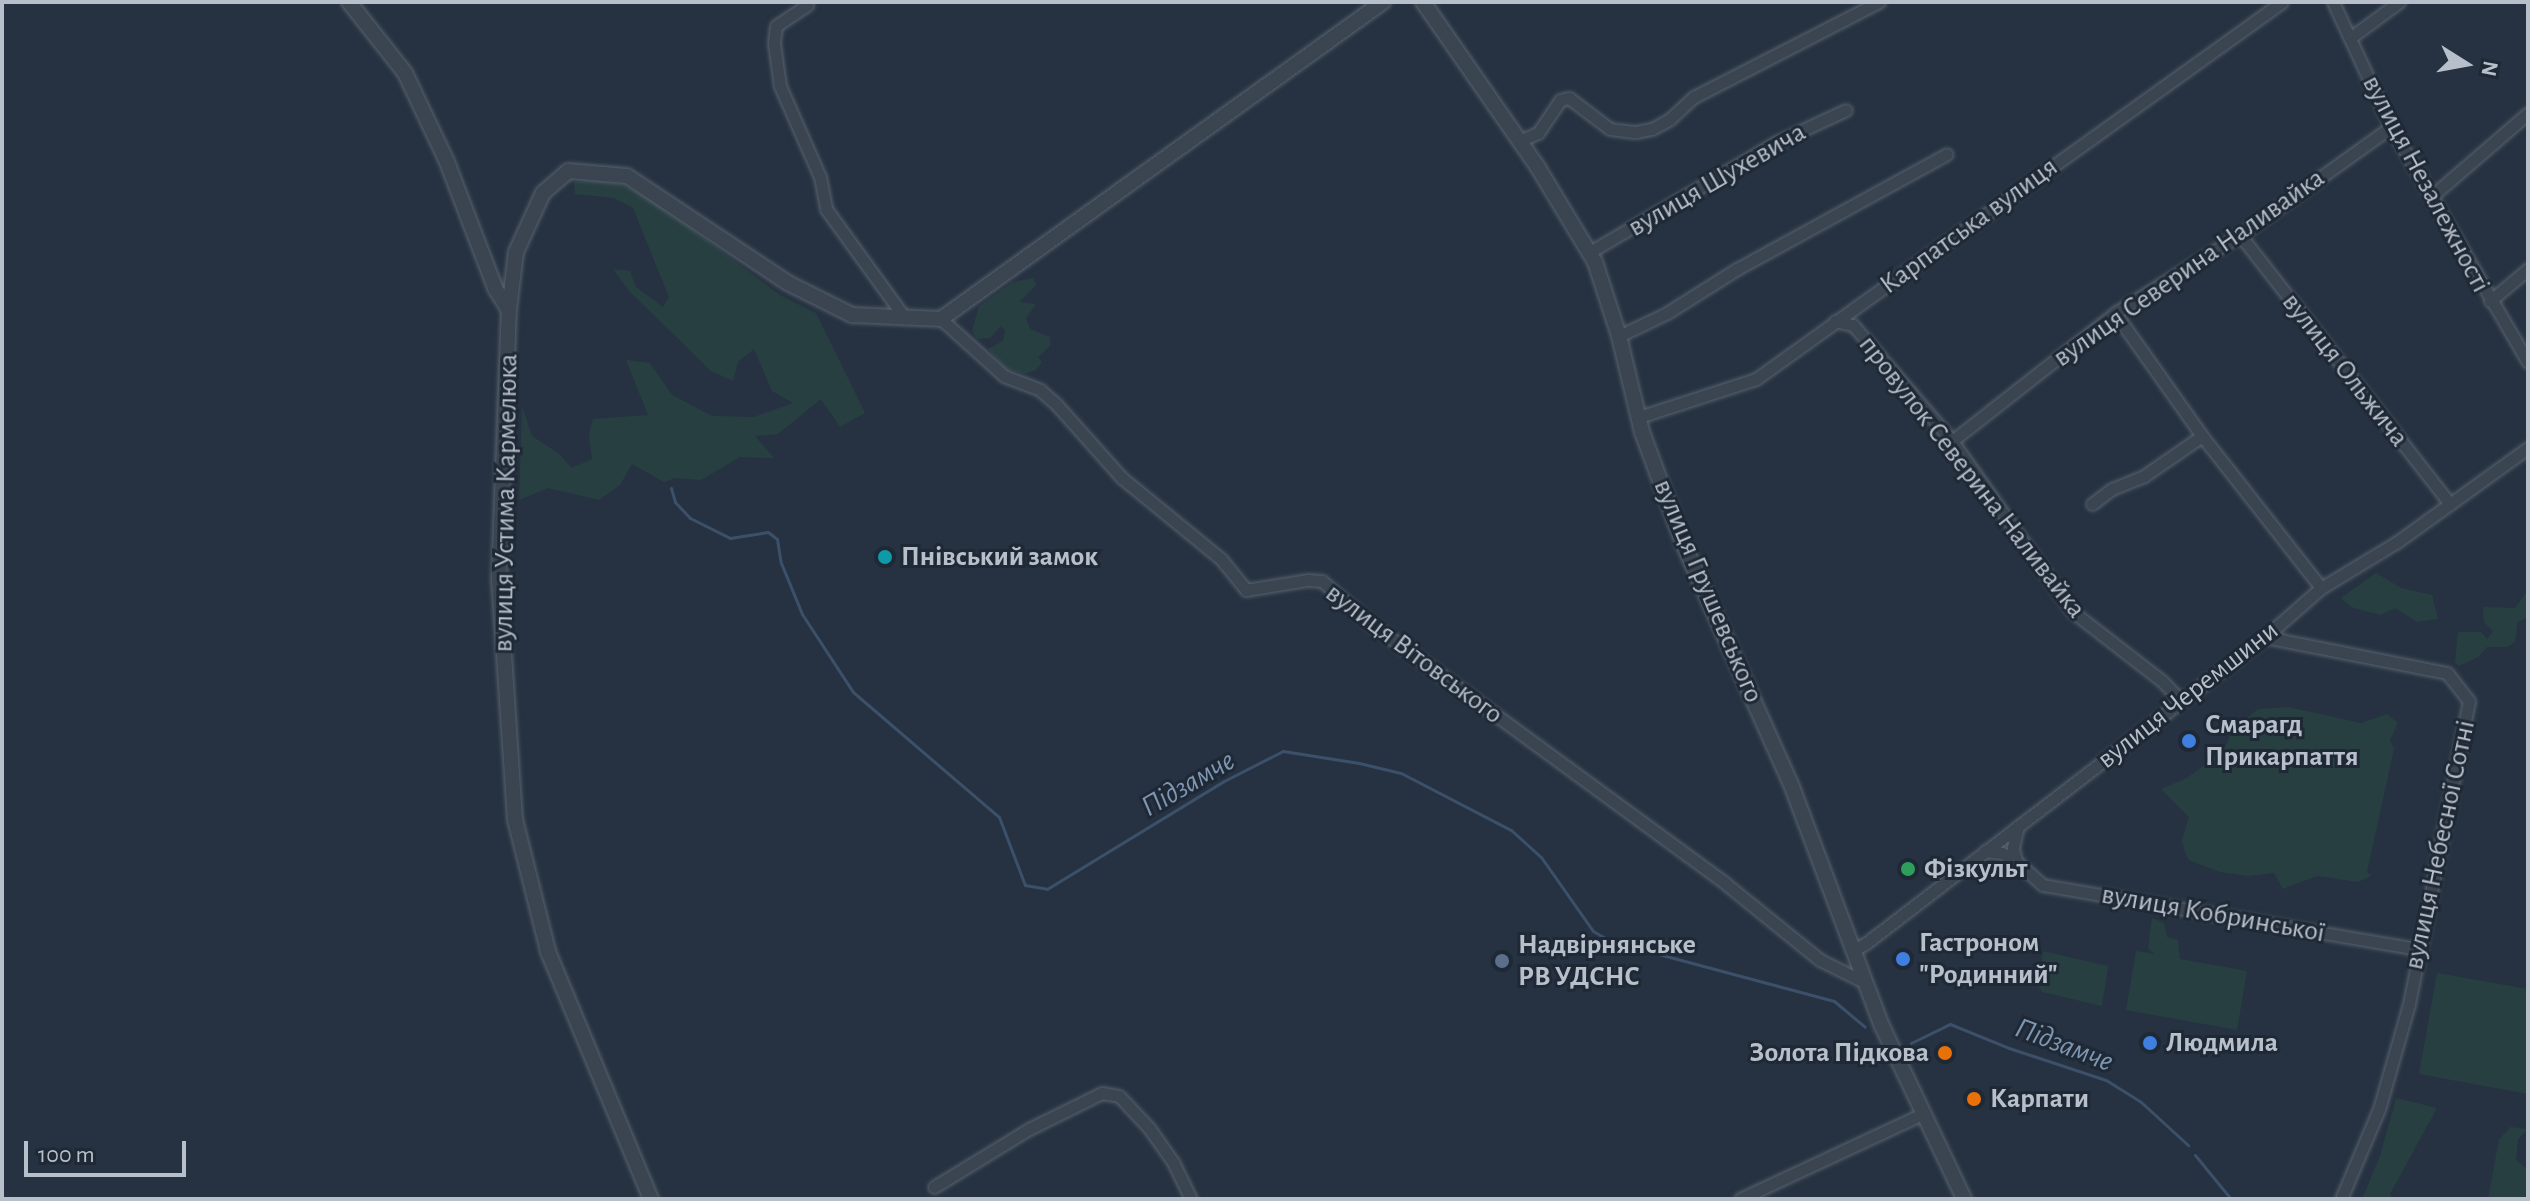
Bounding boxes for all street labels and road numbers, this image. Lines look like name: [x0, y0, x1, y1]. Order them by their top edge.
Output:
street label: вулиця Незалежності: [2355, 70, 2497, 298]
street label: вулиця Шухевича: [1622, 116, 1812, 244]
street label: Карпатська вулиця: [1874, 150, 2064, 302]
street label: вулиця Северина Наливайка: [2047, 161, 2331, 375]
street label: вулиця Ольжича: [2274, 286, 2416, 454]
street label: провулок Северина Наливайка: [1851, 329, 2093, 625]
street label: вулиця Устима Кармелюка: [487, 353, 525, 653]
street label: вулиця Грушевського: [1646, 474, 1770, 708]
street label: вулиця Вітовського: [1319, 576, 1509, 732]
street label: вулиця Черемшини: [2091, 614, 2285, 776]
street label: вулиця Небесної Сотні: [2397, 717, 2483, 973]
street label: вулиця Кобринської: [2099, 878, 2327, 950]

